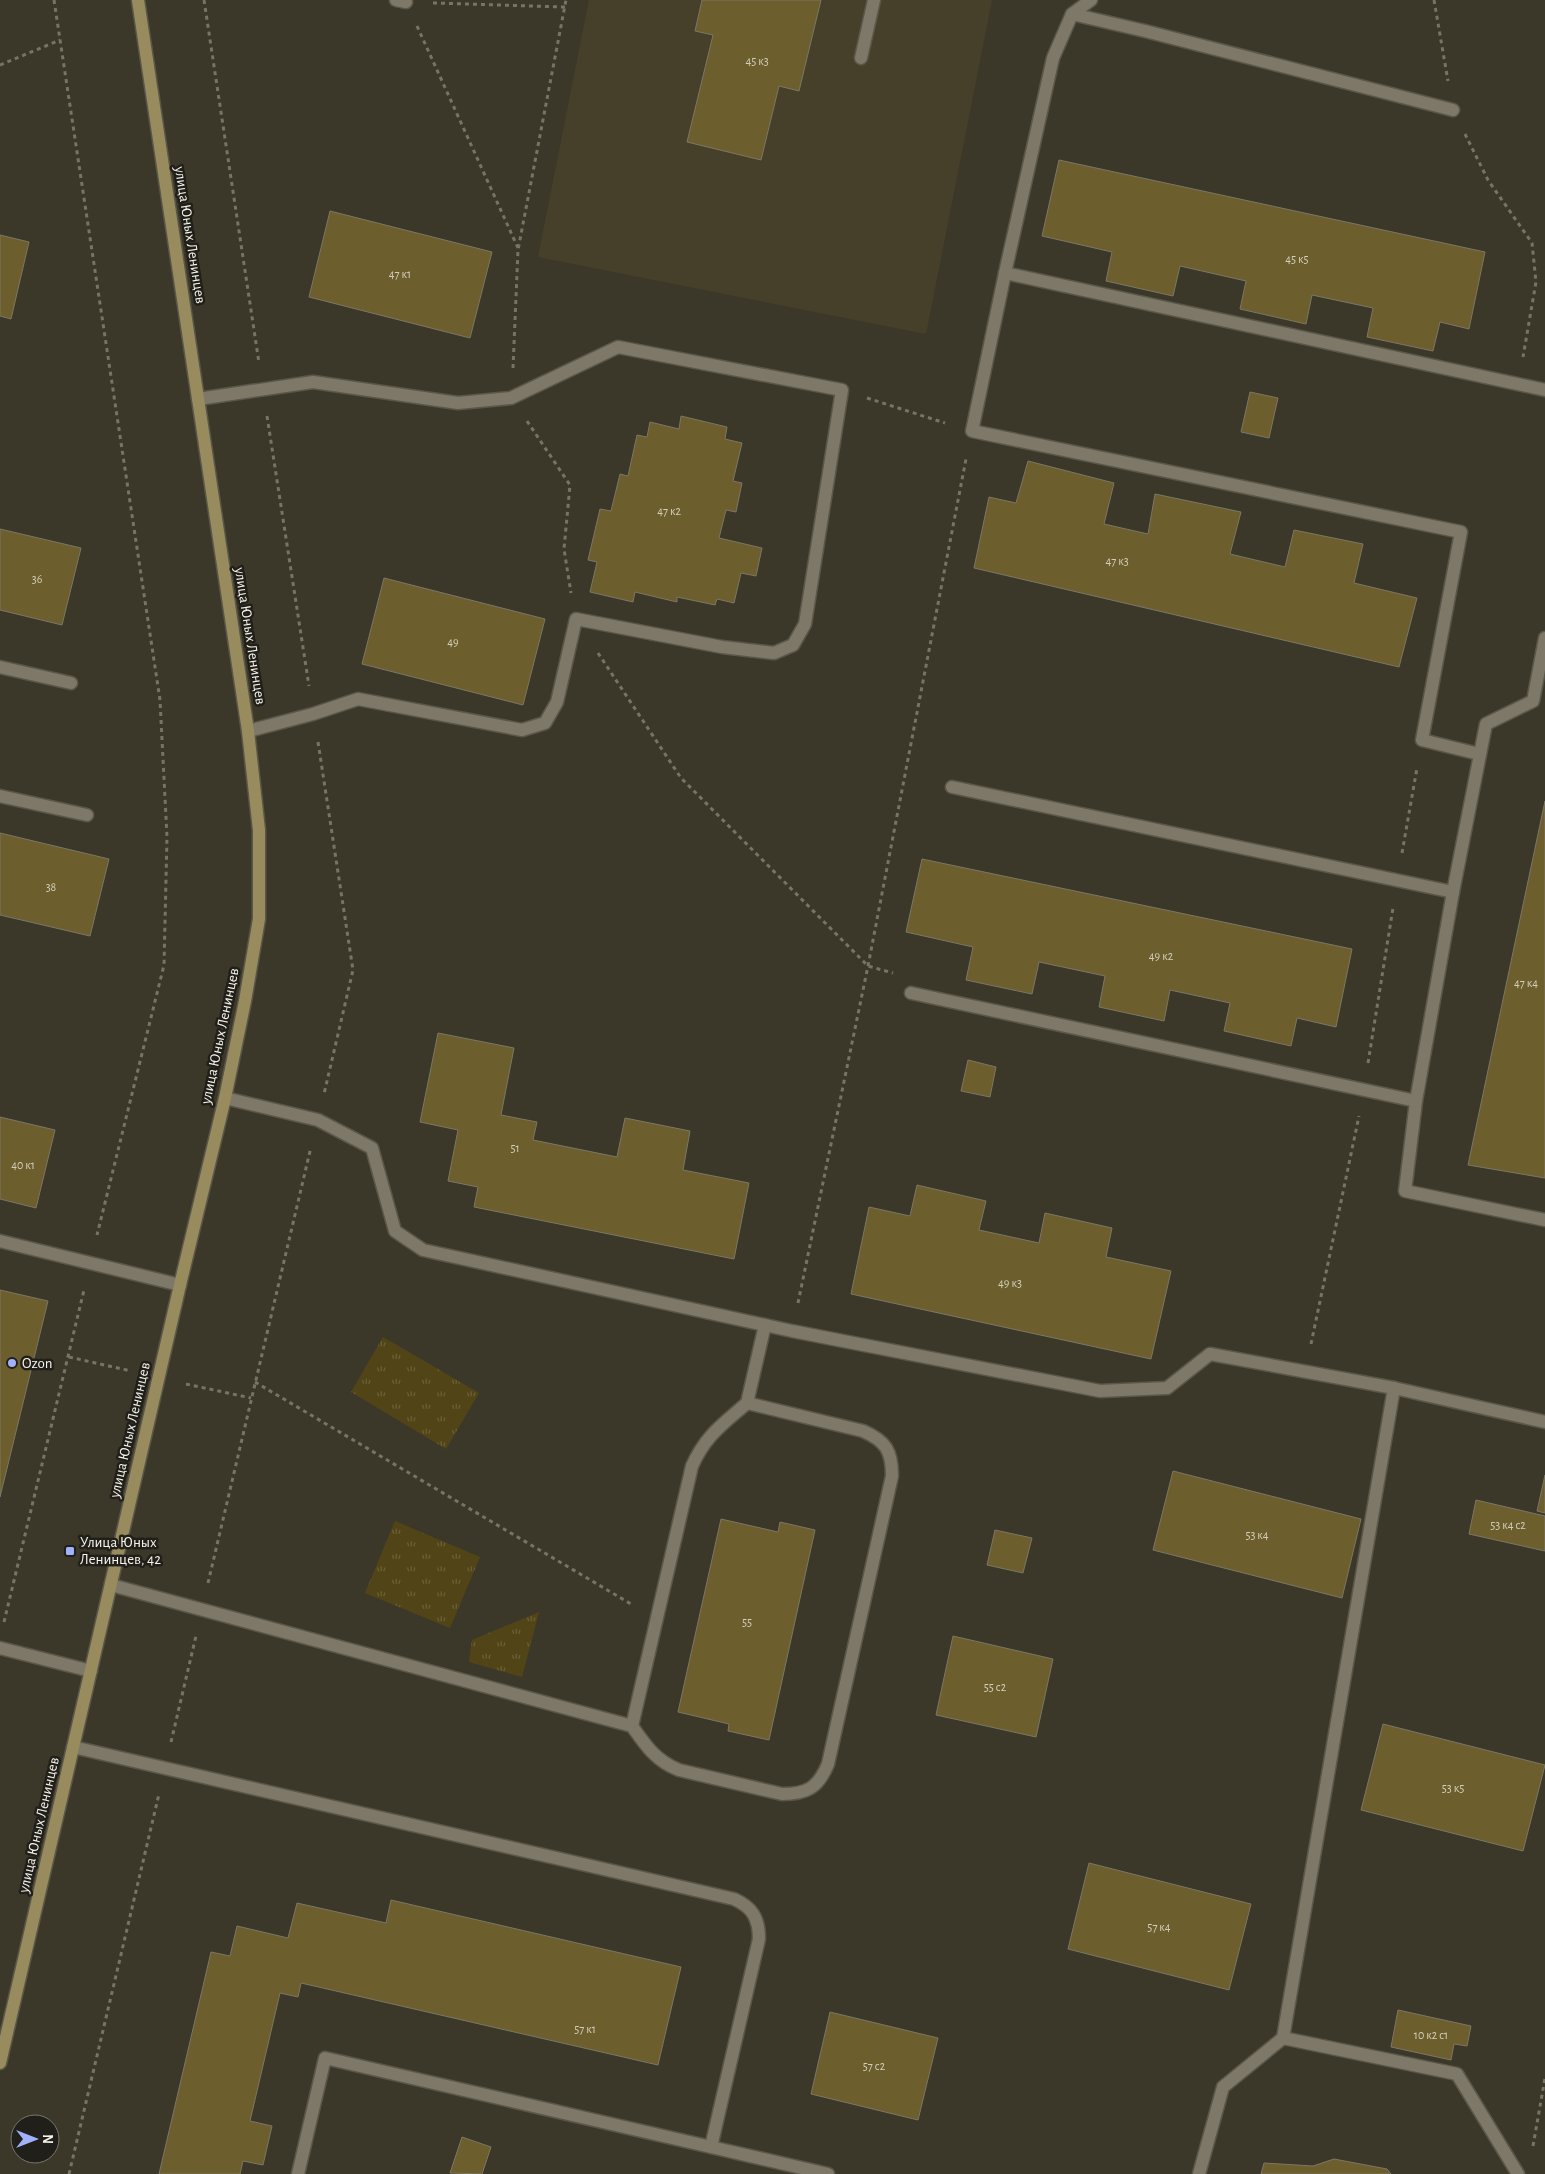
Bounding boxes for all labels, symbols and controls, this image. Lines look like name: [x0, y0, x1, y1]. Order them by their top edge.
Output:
house number: 45 к3: [745, 55, 769, 67]
street label: улица Юных Ленинцев: [172, 164, 208, 305]
house number: 45 к5: [1285, 253, 1309, 265]
house number: 47 к1: [389, 268, 411, 280]
house number: 47 к2: [657, 505, 681, 517]
house number: 47 к3: [1105, 555, 1129, 567]
street label: улица Юных Ленинцев: [232, 565, 268, 706]
house number: 36: [32, 573, 43, 585]
house number: 49: [447, 636, 459, 648]
house number: 38: [46, 881, 57, 893]
house number: 49 к2: [1149, 950, 1174, 962]
street label: улица Юных Ленинцев: [198, 967, 242, 1106]
house number: 47 к4: [1514, 977, 1538, 989]
house number: 51: [510, 1142, 520, 1154]
house number: 40 к1: [11, 1159, 35, 1171]
house number: 49 к3: [998, 1277, 1022, 1289]
place label: Ozon: [22, 1356, 52, 1371]
marker: Ozon: [6, 1357, 18, 1369]
street label: улица Юных Ленинцев: [107, 1361, 153, 1500]
house number: 53 к4 с2: [1490, 1519, 1526, 1531]
house number: 53 к4: [1245, 1529, 1269, 1541]
place label: Улица Юных Ленинцев, 42: [80, 1535, 161, 1567]
marker: Улица Юных Ленинцев, 42: [64, 1545, 76, 1557]
house number: 55: [742, 1616, 752, 1628]
house number: 55 с2: [984, 1681, 1007, 1693]
street label: улица Юных Ленинцев: [16, 1756, 62, 1895]
house number: 53 к5: [1442, 1782, 1464, 1794]
house number: 57 к4: [1147, 1921, 1171, 1933]
house number: 57 к1: [574, 2023, 596, 2035]
house number: 10 к2 с1: [1414, 2029, 1448, 2041]
house number: 57 с2: [863, 2060, 886, 2072]
north arrow: [10, 2114, 60, 2164]
text: N: [40, 2134, 54, 2144]

